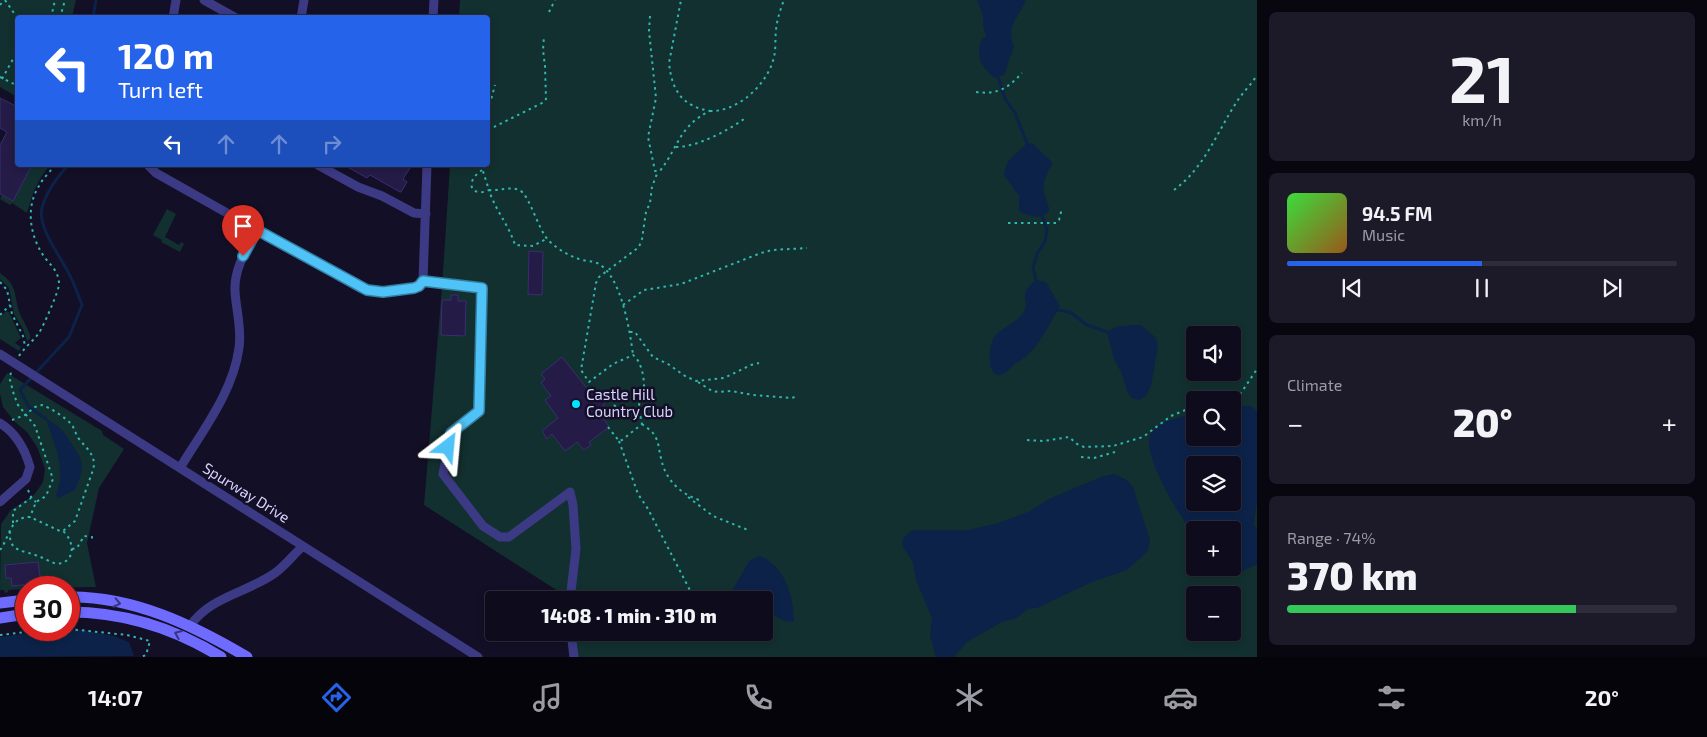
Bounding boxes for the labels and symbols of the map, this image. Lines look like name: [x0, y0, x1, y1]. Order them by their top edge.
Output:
pin: [222, 205, 264, 256]
place label: Castle Hill Country Club: [586, 385, 673, 420]
marker: Castle Hill Country Club: [570, 398, 582, 410]
position arrow: [421, 420, 473, 472]
street label: Spurway Drive: [200, 458, 293, 526]
speed limit sign: 30: [15, 576, 80, 641]
one-way arrow: [113, 597, 122, 607]
one-way arrow: [174, 630, 183, 641]

